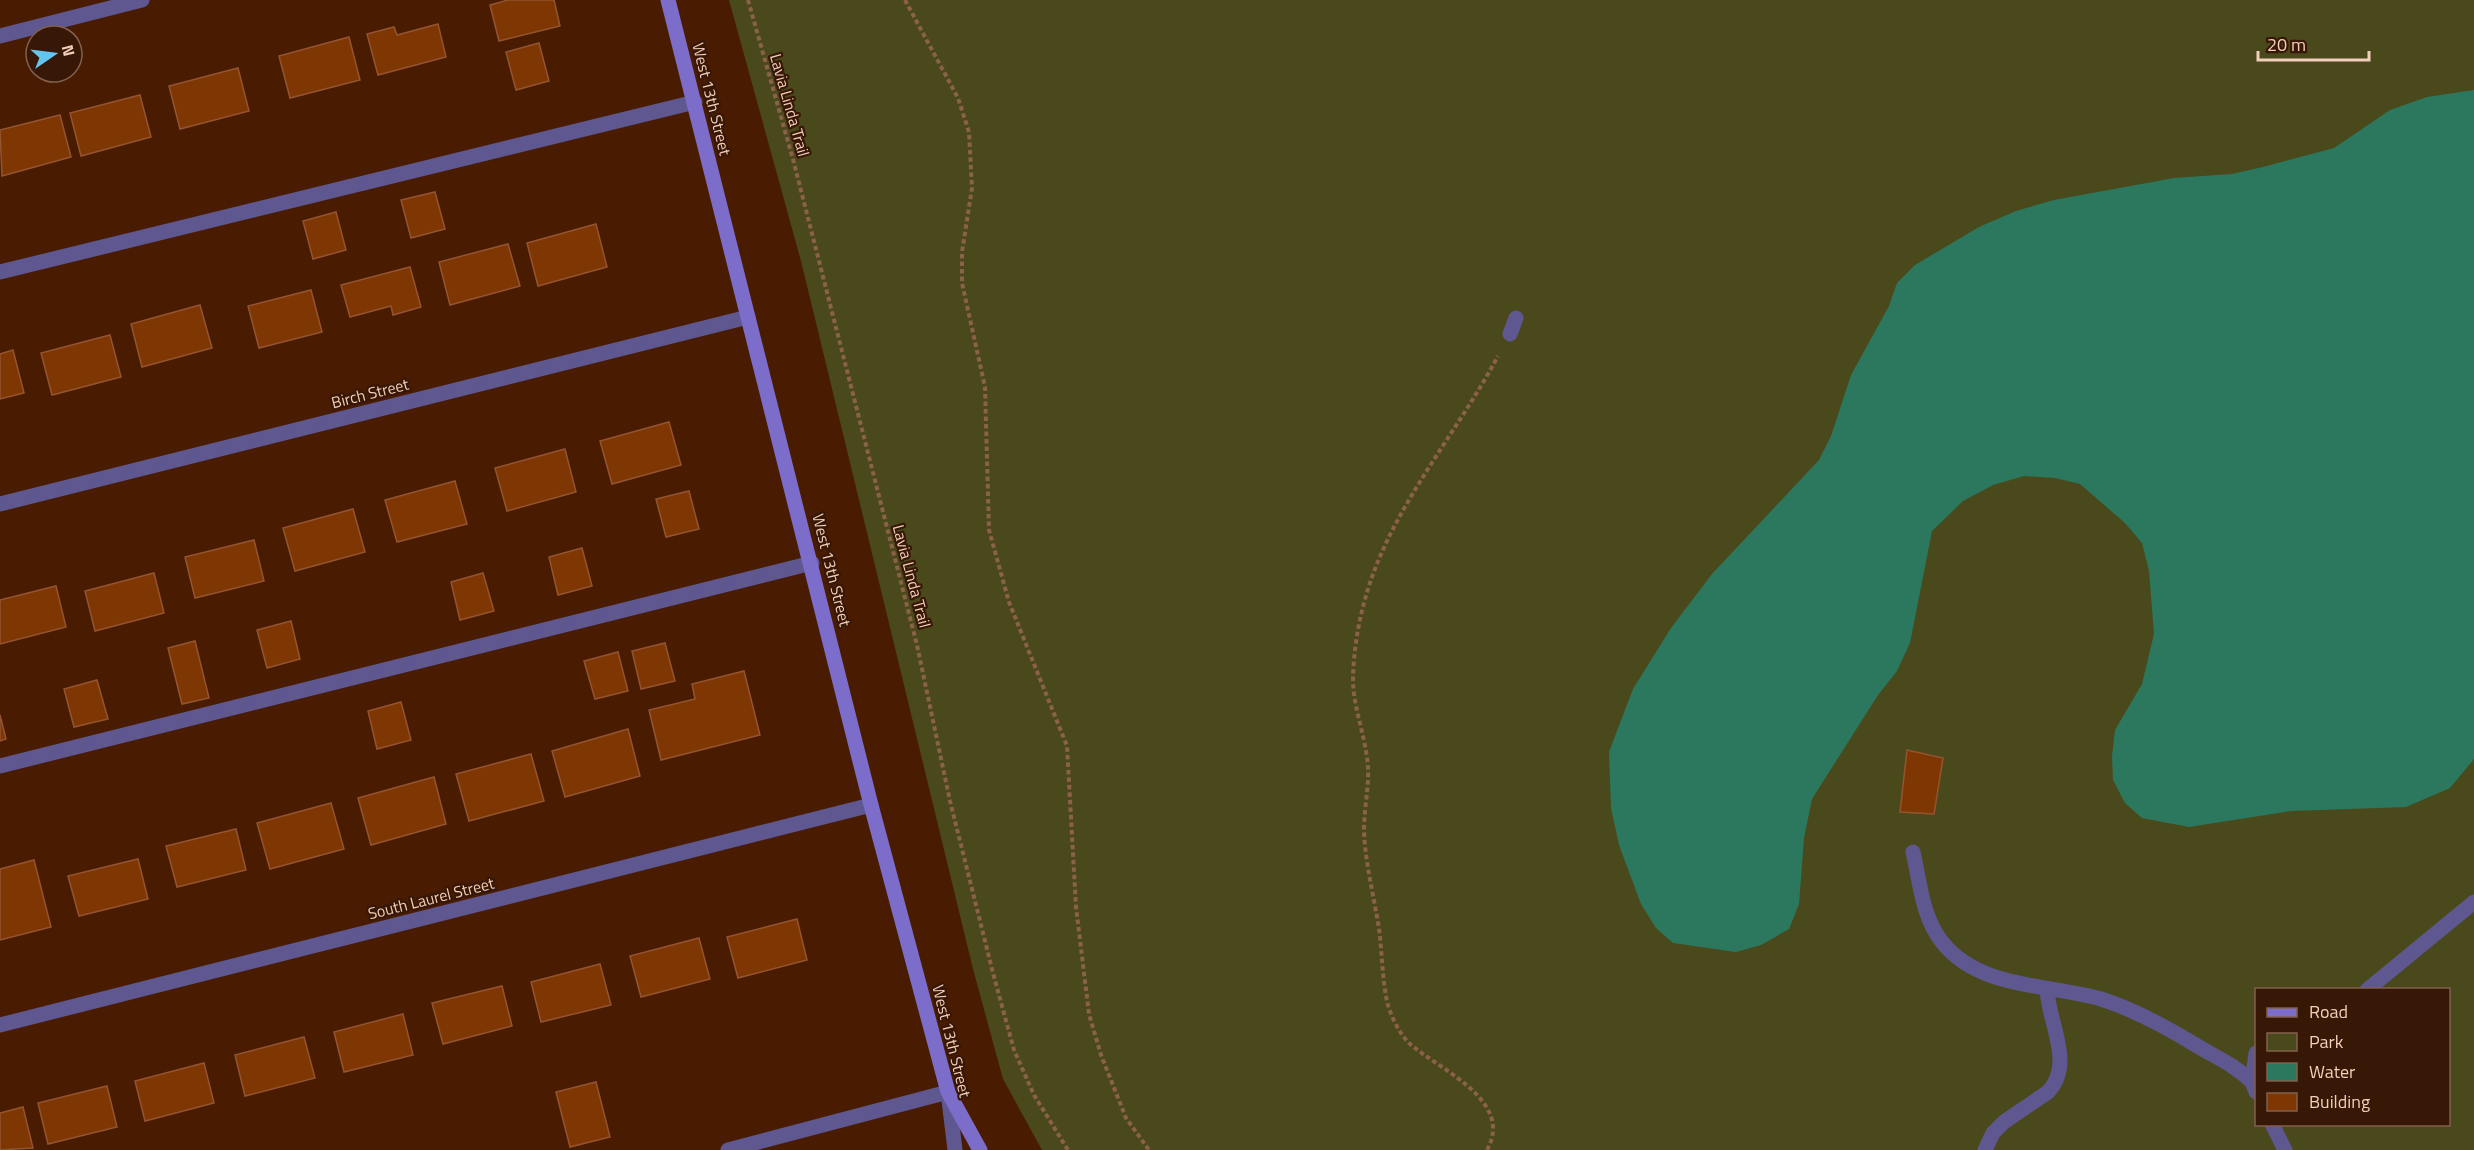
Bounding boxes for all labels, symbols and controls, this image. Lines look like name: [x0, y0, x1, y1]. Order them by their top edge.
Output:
north arrow: [24, 24, 84, 84]
scale bar: [2258, 24, 2369, 62]
text: 20 m: [2267, 31, 2306, 58]
street label: West 13th Street: [686, 40, 738, 158]
text: N: [56, 42, 82, 59]
street label: Lavia Linda Trail: [764, 51, 816, 159]
street label: Birch Street: [329, 372, 412, 414]
street label: West 13th Street: [806, 511, 858, 629]
street label: Lavia Linda Trail: [887, 522, 937, 630]
street label: South Laurel Street: [365, 871, 497, 925]
street label: West 13th Street: [926, 982, 978, 1100]
legend: [2255, 988, 2450, 1126]
text: Road: [2309, 998, 2348, 1025]
text: Park: [2309, 1028, 2344, 1055]
text: Water: [2309, 1058, 2355, 1085]
text: Building: [2309, 1088, 2370, 1115]

